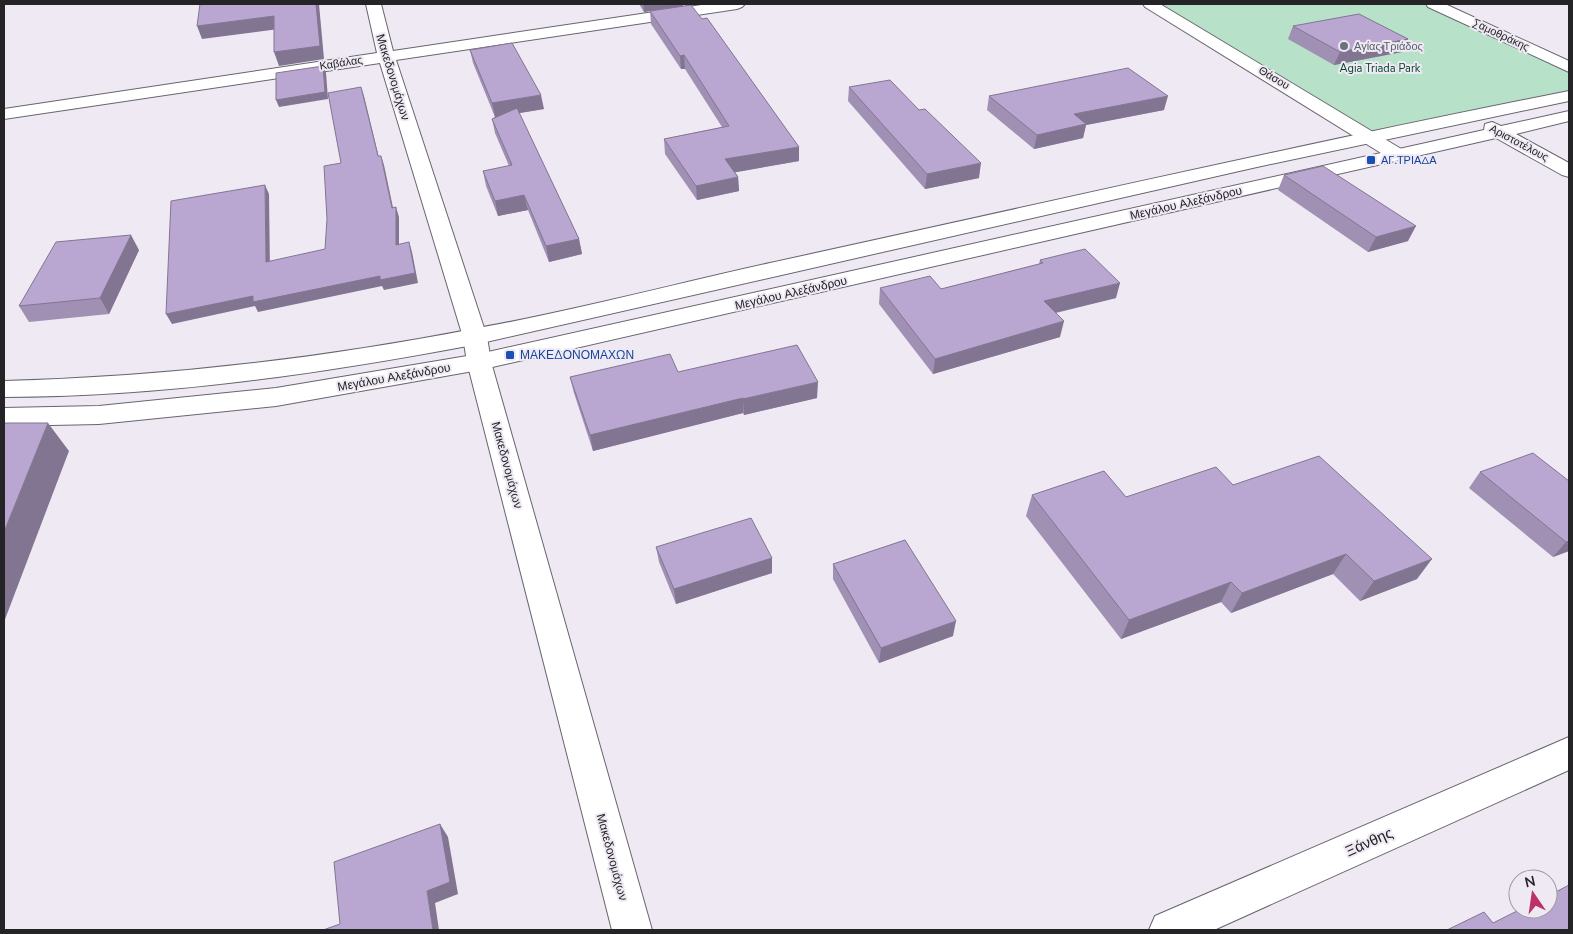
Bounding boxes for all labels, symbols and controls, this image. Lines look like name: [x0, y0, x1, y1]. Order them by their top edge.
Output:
street label: Σαμοθράκης: [1470, 15, 1532, 55]
street label: Μακεδονομάχων: [372, 32, 414, 122]
place label: Αγίας Τριάδος: [1354, 39, 1423, 54]
marker: Αγίας Τριάδος: [1338, 40, 1350, 52]
street label: Καβάλας: [318, 52, 364, 74]
park label: Agia Triada Park: [1340, 61, 1421, 76]
street label: Θάσου: [1256, 63, 1292, 93]
street label: Αριστοτέλους: [1487, 121, 1551, 165]
place label: ΑΓ.ΤΡΙΑΔΑ: [1381, 153, 1437, 168]
marker: ΑΓ.ΤΡΙΑΔΑ: [1365, 154, 1377, 166]
street label: Μεγάλου Αλεξάνδρου: [1128, 182, 1244, 224]
street label: Μεγάλου Αλεξάνδρου: [733, 272, 849, 314]
place label: ΜΑΚΕΔΟΝΟΜΑΧΩΝ: [520, 347, 634, 363]
marker: ΜΑΚΕΔΟΝΟΜΑΧΩΝ: [504, 349, 516, 361]
street label: Μεγάλου Αλεξάνδρου: [336, 359, 452, 395]
street label: Μακεδονομάχων: [488, 420, 526, 510]
street label: Μακεδονομάχων: [593, 812, 631, 902]
street label: Ξάνθης: [1342, 823, 1396, 861]
north arrow: [1508, 869, 1558, 919]
text: N: [1523, 871, 1537, 892]

